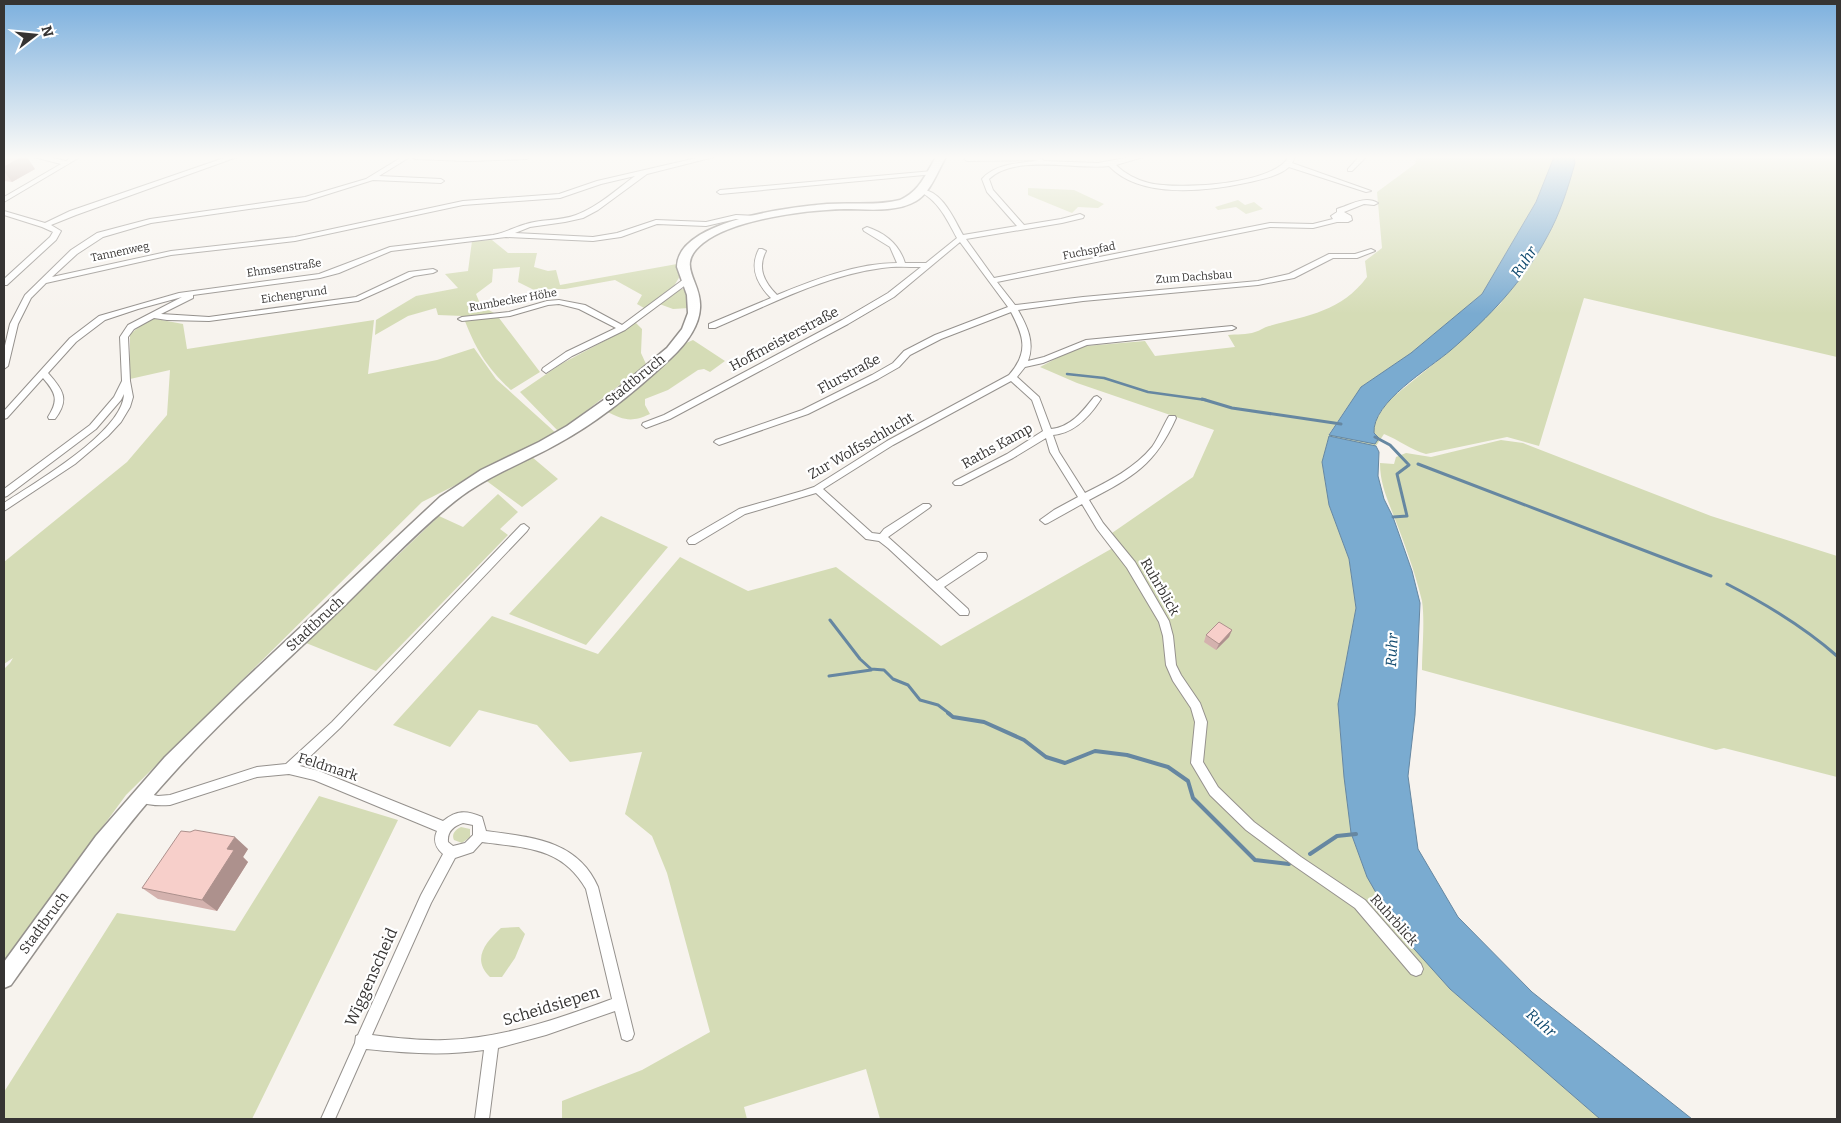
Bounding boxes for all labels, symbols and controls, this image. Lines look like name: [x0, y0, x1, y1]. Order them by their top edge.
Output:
north arrow: [10, 10, 60, 60]
text: N: [37, 24, 57, 39]
street label: Tannenweg: [90, 239, 150, 265]
street label: Fuchspfad: [1062, 239, 1117, 262]
water label: Ruhr: [1507, 242, 1541, 281]
street label: Ehmsenstraße: [246, 256, 322, 280]
street label: Zum Dachsbau: [1155, 268, 1233, 286]
street label: Eichengrund: [260, 284, 328, 306]
street label: Rumbecker Höhe: [468, 286, 558, 314]
street label: Hoffmeisterstraße: [727, 303, 841, 375]
street label: Stadtbruch: [601, 350, 669, 409]
street label: Flurstraße: [815, 350, 883, 398]
street label: Zur Wolfsschlucht: [805, 409, 917, 483]
street label: Raths Kamp: [959, 420, 1035, 472]
street label: Ruhrblick: [1137, 555, 1183, 619]
street label: Stadtbruch: [283, 593, 348, 655]
water label: Ruhr: [1382, 632, 1402, 667]
street label: Feldmark: [296, 749, 360, 785]
street label: Stadtbruch: [16, 888, 72, 957]
street label: Ruhrblick: [1366, 891, 1422, 949]
street label: Wiggenscheid: [341, 924, 401, 1029]
street label: Scheidsiepen: [500, 982, 602, 1030]
water label: Ruhr: [1523, 1005, 1560, 1041]

